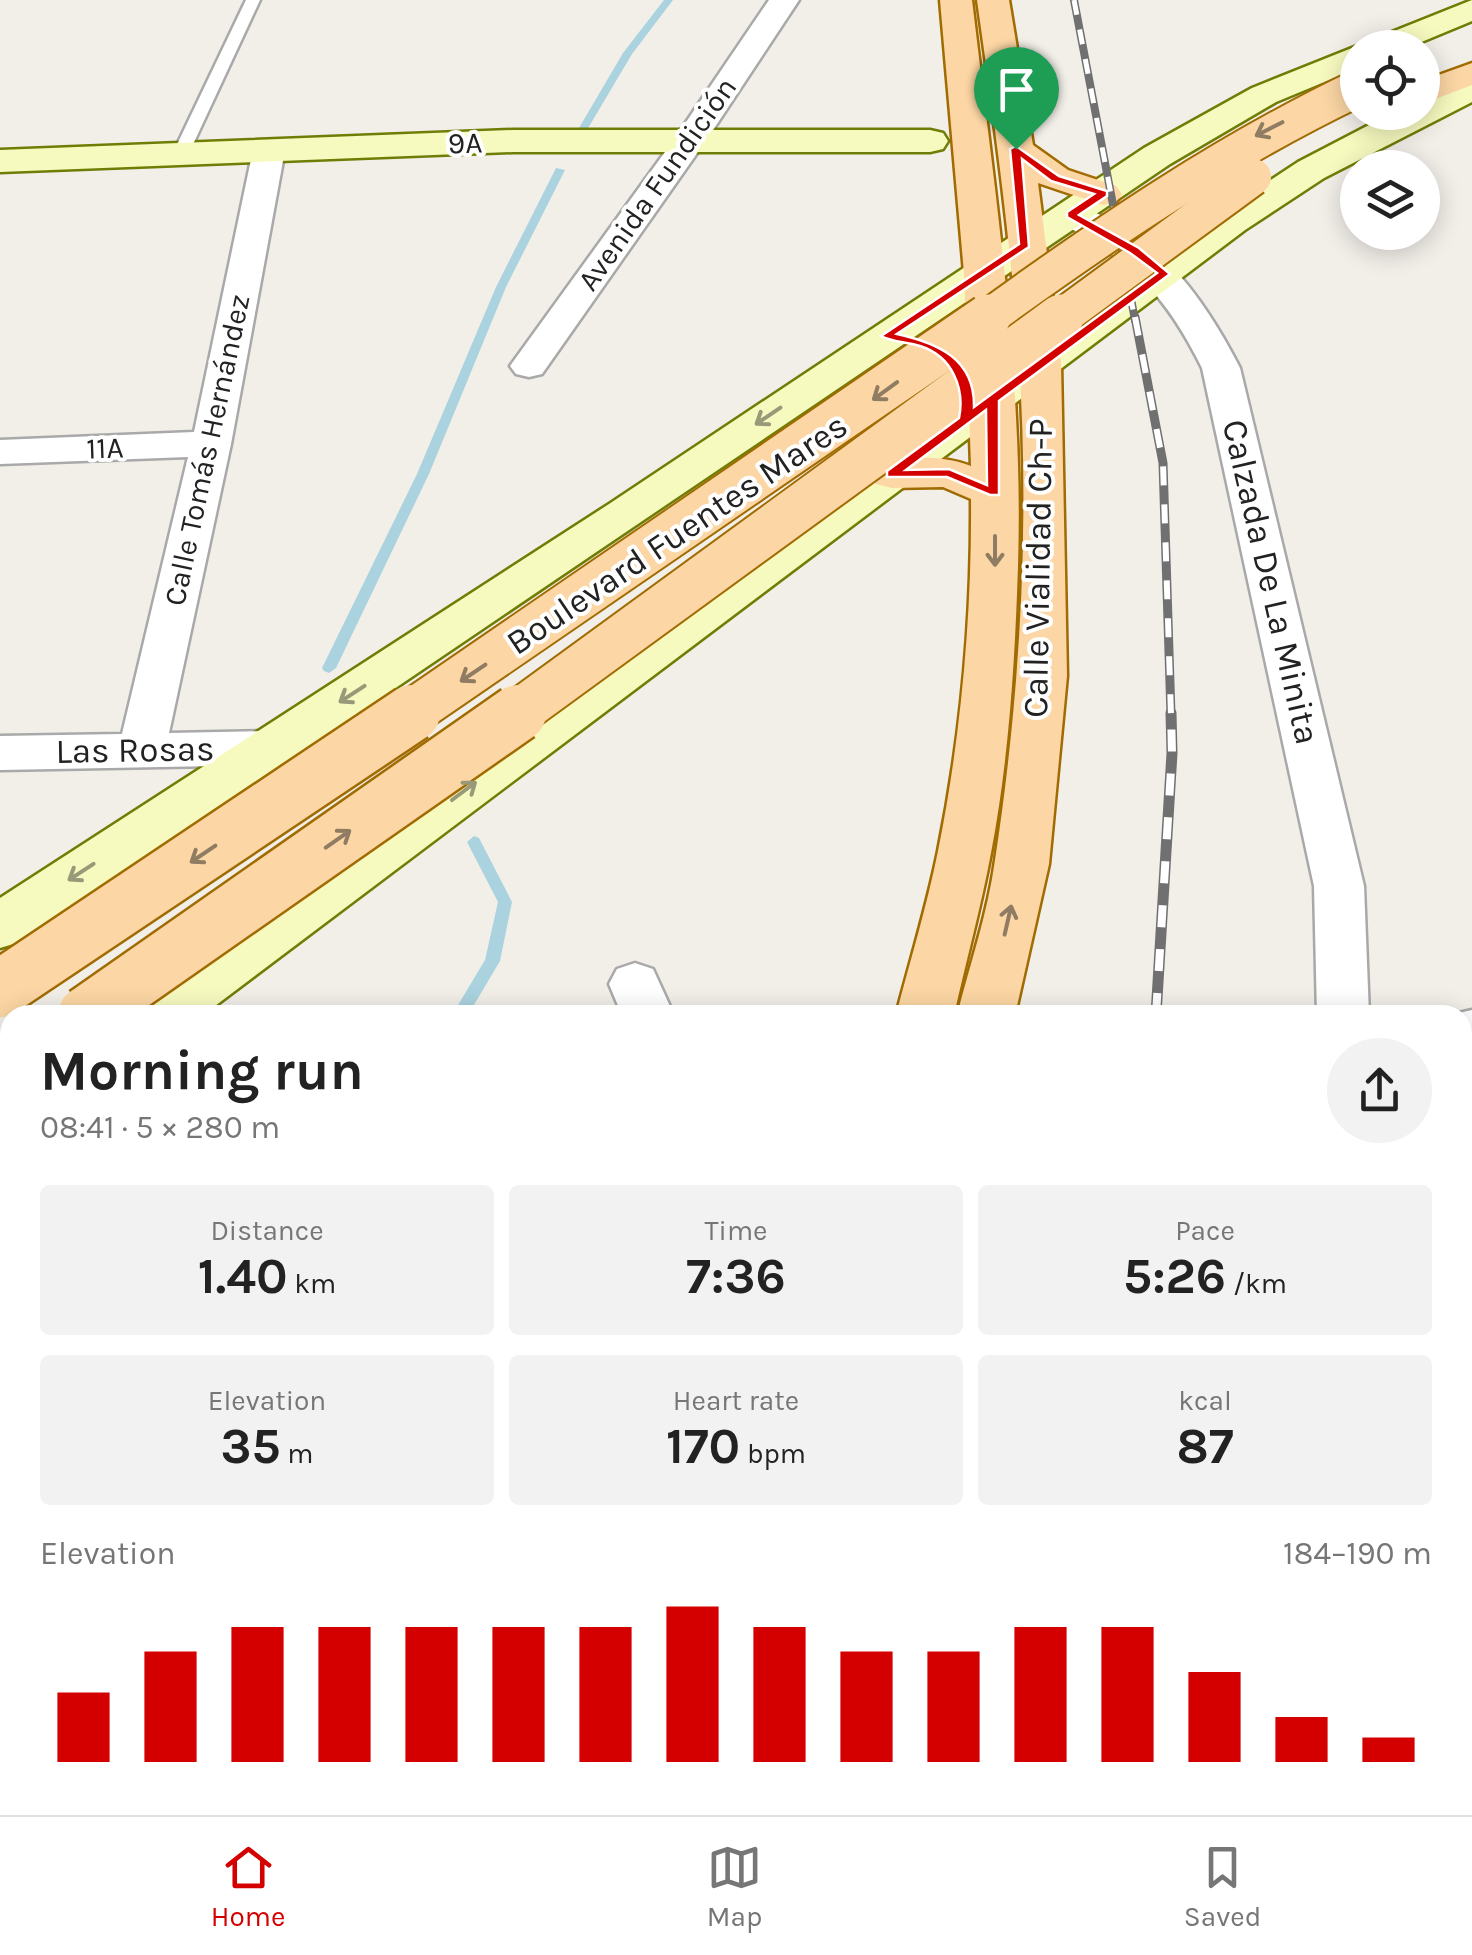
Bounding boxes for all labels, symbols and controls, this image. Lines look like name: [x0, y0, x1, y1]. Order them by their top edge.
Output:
map controls: [1340, 30, 1440, 250]
button: locate: [1340, 30, 1440, 130]
pin: [974, 47, 1059, 150]
icon: arrive: [989, 62, 1044, 117]
street label: Avenida Fundición: [570, 70, 744, 298]
one-way arrow: [1255, 120, 1285, 139]
street label: 9A: [447, 124, 483, 162]
button: layers: [1340, 150, 1440, 250]
street label: Calle Tomás Hernández: [156, 291, 258, 609]
one-way arrow: [872, 380, 900, 401]
street label: Boulevard Fuentes Mares: [499, 405, 855, 663]
one-way arrow: [755, 406, 783, 427]
street label: Calzada De La Minita: [1214, 416, 1328, 748]
street label: Calle Vialidad Ch-P: [1015, 418, 1061, 718]
street label: 11A: [86, 429, 124, 467]
one-way arrow: [986, 534, 1004, 566]
one-way arrow: [459, 663, 487, 684]
one-way arrow: [339, 683, 367, 704]
street label: Las Rosas: [55, 728, 215, 772]
one-way arrow: [450, 781, 477, 802]
one-way arrow: [324, 829, 351, 850]
one-way arrow: [189, 843, 217, 864]
one-way arrow: [67, 862, 95, 883]
one-way arrow: [1000, 905, 1018, 937]
button: share: [1327, 1038, 1432, 1143]
text: Morning run: [40, 1039, 364, 1103]
text: 08:41 · 5 × 280 m: [40, 1109, 280, 1146]
text: Distance: [210, 1214, 324, 1247]
text: Time: [705, 1214, 767, 1247]
text: Pace: [1175, 1214, 1235, 1247]
text: 1.40: [198, 1247, 288, 1306]
text: 7:36: [686, 1247, 786, 1306]
text: 5:26: [1123, 1247, 1226, 1306]
text: km: [288, 1267, 336, 1300]
text: /km: [1226, 1267, 1287, 1300]
text: Elevation: [208, 1384, 326, 1417]
text: Heart rate: [673, 1384, 799, 1417]
text: kcal: [1178, 1384, 1232, 1417]
text: 35: [220, 1417, 281, 1476]
text: 170: [666, 1417, 740, 1476]
text: 87: [1176, 1417, 1234, 1476]
text: m: [281, 1437, 314, 1470]
text: bpm: [740, 1437, 806, 1470]
text: Elevation: [40, 1535, 175, 1572]
text: 184–190 m: [1283, 1535, 1432, 1572]
tab: Home: [211, 1840, 285, 1933]
tab: Map: [707, 1840, 762, 1933]
tab: Saved: [1184, 1840, 1261, 1933]

